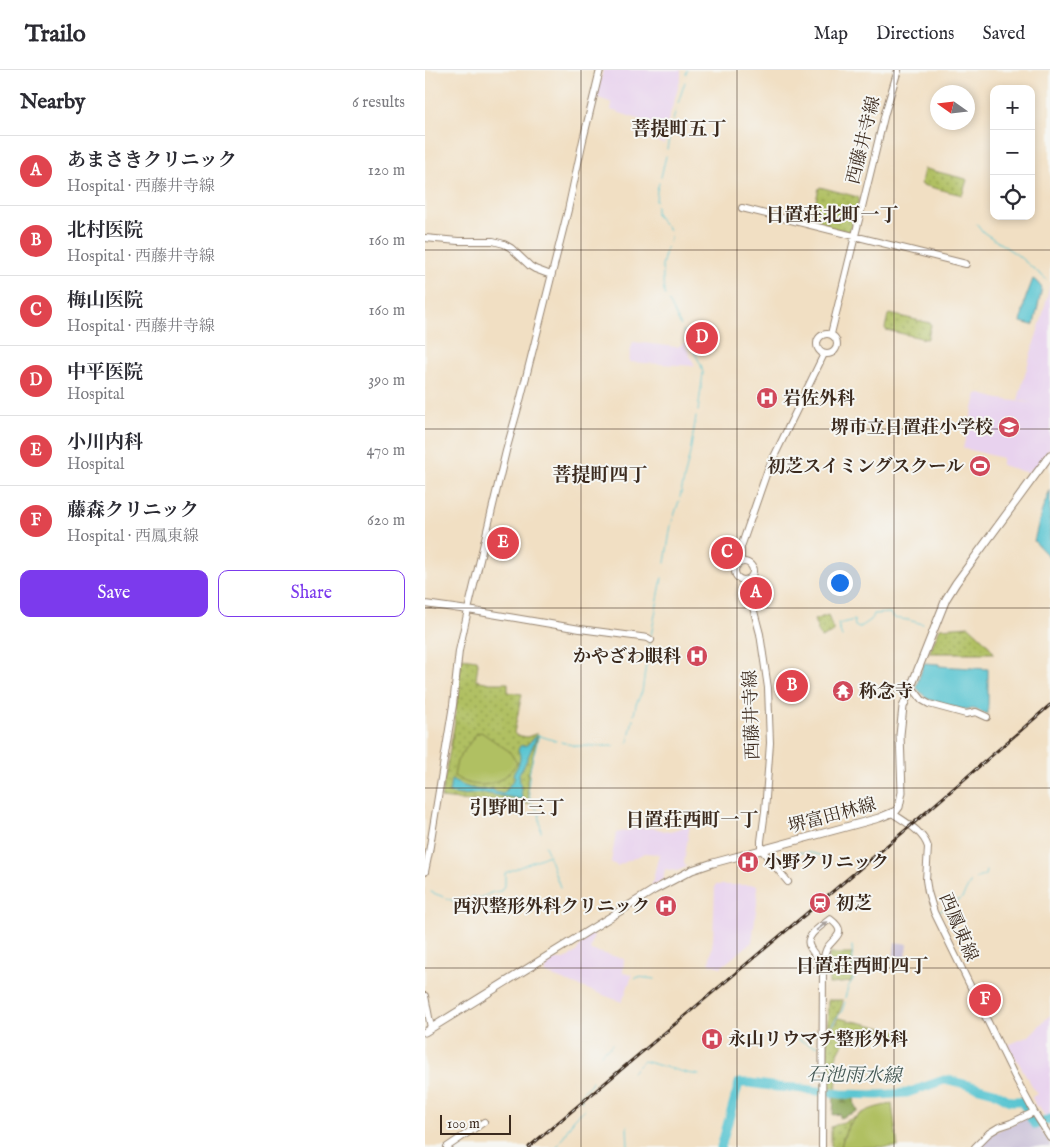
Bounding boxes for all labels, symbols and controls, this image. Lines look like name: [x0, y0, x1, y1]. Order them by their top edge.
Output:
text: Trailo: [25, 19, 86, 50]
text: Map: [814, 23, 848, 46]
text: Directions: [876, 23, 954, 46]
text: Saved: [982, 23, 1025, 46]
north arrow: [930, 85, 975, 130]
map controls: [990, 85, 1035, 220]
button: +: [990, 85, 1035, 130]
text: Nearby: [20, 89, 85, 116]
text: 6 results: [352, 93, 405, 113]
street label: 西藤井寺線: [842, 94, 887, 187]
district label: 菩提町五丁: [631, 118, 727, 142]
button: −: [990, 130, 1035, 175]
text: あまさきクリニック: [67, 149, 237, 173]
text: A: [31, 161, 41, 181]
text: 120 m: [368, 161, 405, 181]
button: locate: [990, 175, 1035, 220]
text: Hospital · 西藤井寺線: [67, 177, 215, 197]
district label: 日置荘北町一丁: [765, 204, 899, 228]
text: 北村医院: [67, 219, 143, 243]
text: B: [31, 231, 41, 251]
text: 160 m: [369, 231, 405, 251]
text: Hospital · 西藤井寺線: [67, 247, 215, 267]
text: 梅山医院: [67, 289, 143, 313]
text: C: [30, 301, 42, 321]
text: 160 m: [369, 301, 405, 321]
text: Hospital · 西藤井寺線: [67, 317, 215, 337]
pin: D: [686, 319, 718, 357]
text: 中平医院: [67, 361, 143, 385]
text: D: [30, 371, 42, 391]
text: 390 m: [368, 371, 405, 391]
text: Hospital: [67, 385, 124, 405]
hospital icon: 岩佐外科: [755, 386, 779, 410]
place label: 岩佐外科: [783, 388, 855, 411]
school or university icon: 堺市立日置荘小学校: [997, 415, 1021, 439]
place label: 堺市立日置荘小学校: [831, 417, 993, 440]
text: 小川内科: [67, 431, 143, 455]
text: E: [30, 441, 42, 461]
text: 470 m: [366, 441, 405, 461]
sports icon: 初芝スイミングスクール: [968, 454, 992, 478]
text: Hospital: [67, 455, 124, 475]
place label: 初芝スイミングスクール: [767, 456, 964, 479]
district label: 菩提町四丁: [552, 464, 648, 488]
text: 藤森クリニック: [67, 499, 199, 523]
text: F: [31, 511, 41, 531]
text: 620 m: [367, 511, 405, 531]
pin: E: [487, 524, 519, 562]
text: Hospital · 西鳳東線: [67, 527, 199, 547]
pin: C: [711, 534, 743, 572]
button: Save: [20, 570, 208, 617]
button: Share: [218, 570, 405, 617]
your location: [827, 570, 853, 596]
pin: A: [740, 574, 772, 612]
hospital icon: かやざわ眼科: [685, 644, 709, 668]
place label: かやざわ眼科: [573, 646, 681, 669]
pin: B: [776, 667, 808, 705]
street label: 西藤井寺線: [739, 670, 766, 760]
temple icon: 称念寺: [831, 679, 855, 703]
place label: 称念寺: [859, 681, 913, 704]
street label: 堺富田林線: [786, 794, 879, 839]
district label: 引野町三丁: [469, 797, 565, 821]
district label: 日置荘西町一丁: [625, 809, 759, 833]
hospital icon: 小野クリニック: [736, 850, 760, 874]
place label: 小野クリニック: [764, 852, 889, 875]
street label: 西鳳東線: [933, 890, 982, 965]
station icon: 初芝: [808, 891, 832, 915]
place label: 初芝: [836, 893, 872, 916]
hospital icon: 西沢整形外科クリニック: [654, 894, 678, 918]
place label: 西沢整形外科クリニック: [453, 896, 650, 919]
one-way arrow: [815, 920, 828, 931]
district label: 日置荘西町四丁: [795, 955, 929, 979]
pin: F: [969, 981, 1001, 1019]
hospital icon: 永山リウマチ整形外科: [700, 1027, 724, 1051]
place label: 永山リウマチ整形外科: [728, 1029, 908, 1052]
water label: 石池雨水線: [806, 1063, 904, 1089]
scale bar: [440, 1112, 511, 1135]
text: 100 m: [447, 1115, 480, 1133]

